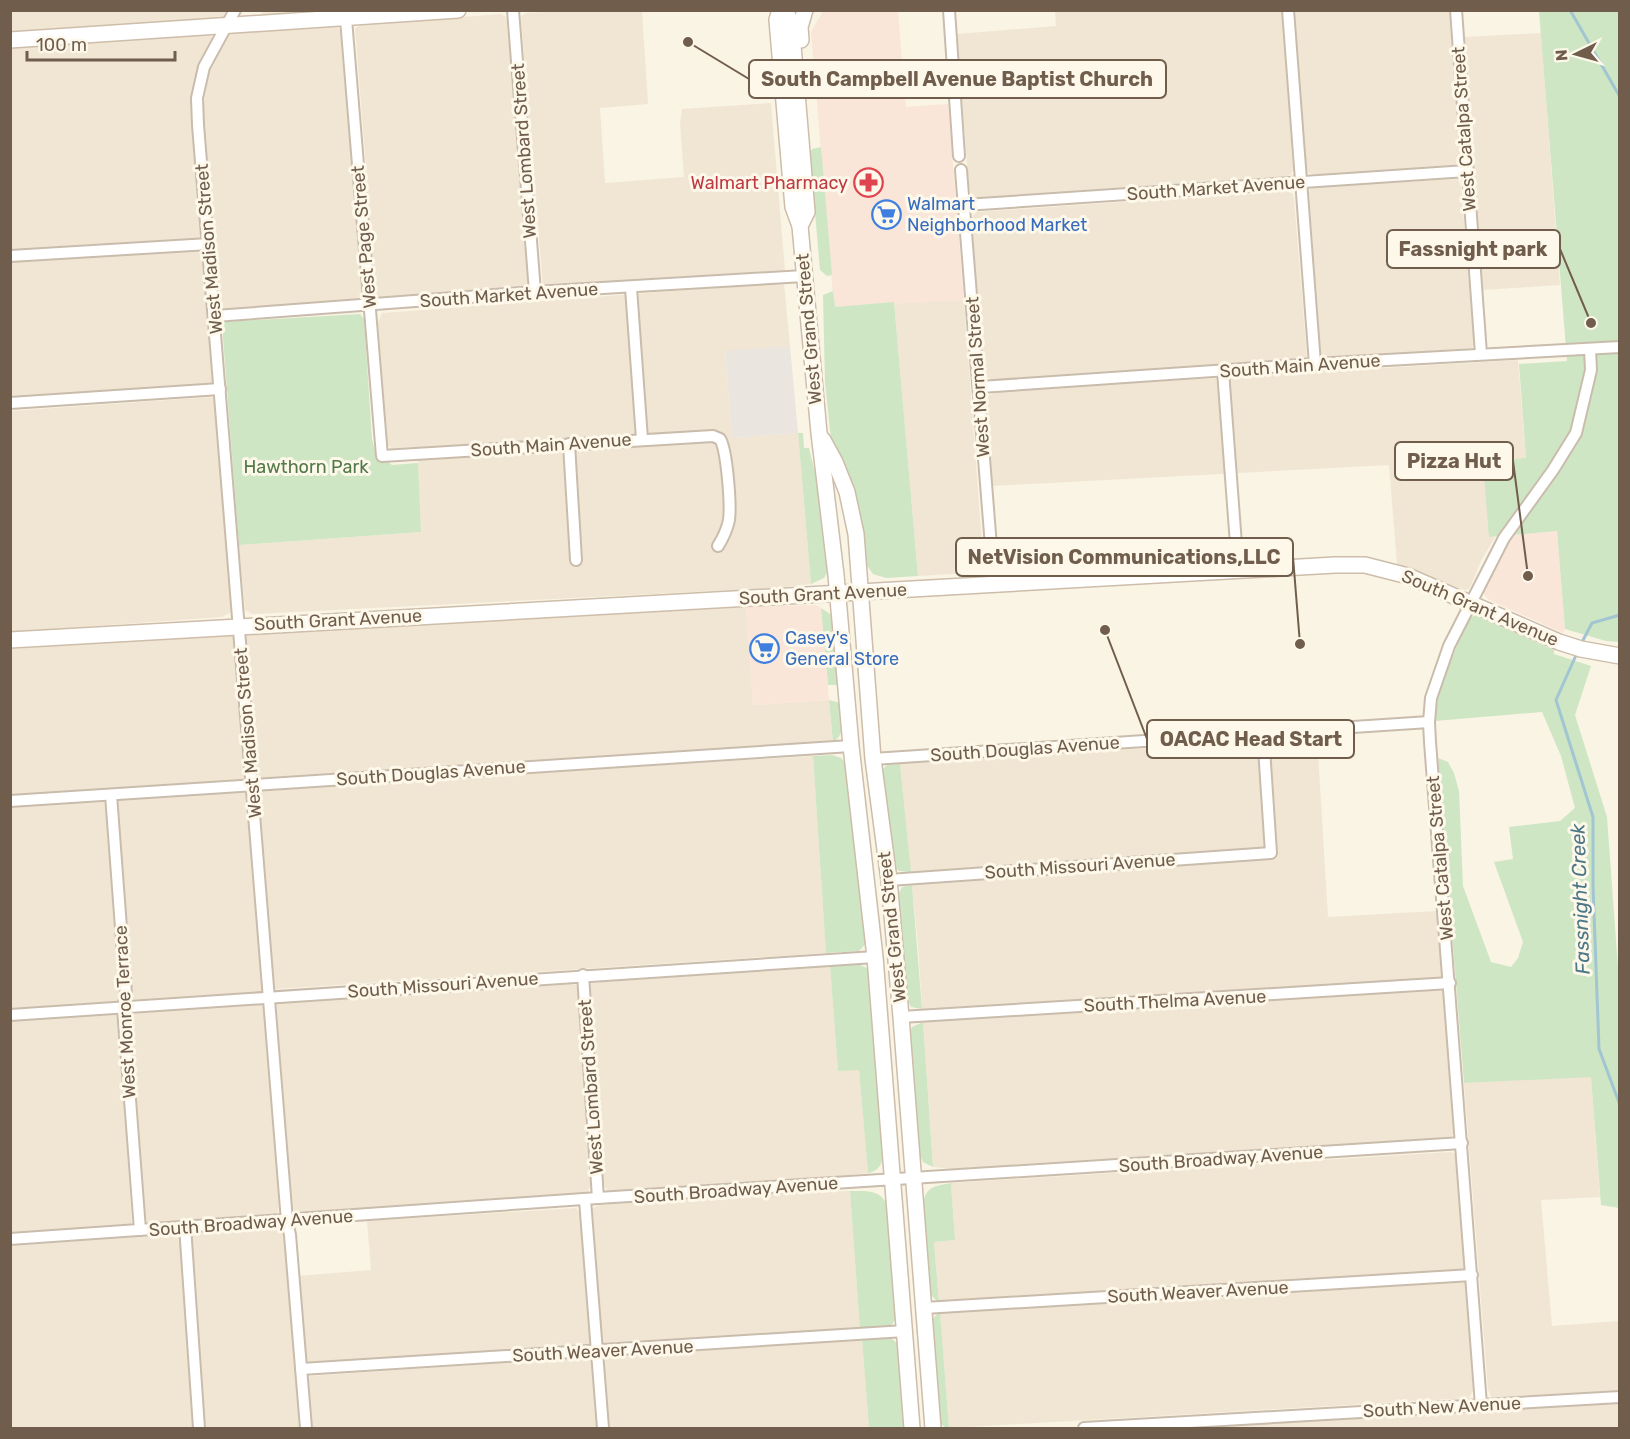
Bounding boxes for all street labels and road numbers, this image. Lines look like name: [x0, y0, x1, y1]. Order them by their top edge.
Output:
street label: West Catalpa Street: [1447, 46, 1481, 212]
street label: West Lombard Street: [507, 63, 541, 239]
street label: West Madison Street: [191, 163, 227, 335]
street label: West Page Street: [347, 165, 381, 309]
street label: South Market Avenue: [1126, 171, 1306, 205]
street label: West Grand Street: [791, 252, 827, 406]
street label: South Market Avenue: [419, 278, 599, 312]
street label: West Normal Street: [961, 296, 995, 458]
street label: South Main Avenue: [1219, 349, 1381, 383]
street label: South Main Avenue: [470, 428, 632, 462]
street label: South Grant Avenue: [1398, 565, 1562, 651]
street label: South Grant Avenue: [738, 579, 908, 609]
street label: South Grant Avenue: [253, 605, 423, 635]
street label: West Madison Street: [230, 647, 266, 819]
street label: South Douglas Avenue: [930, 731, 1120, 767]
street label: South Douglas Avenue: [336, 755, 526, 791]
street label: West Catalpa Street: [1422, 775, 1458, 941]
street label: South Missouri Avenue: [984, 848, 1176, 884]
street label: West Grand Street: [873, 850, 911, 1004]
street label: West Monroe Terrace: [109, 925, 141, 1099]
street label: South Missouri Avenue: [347, 967, 539, 1003]
street label: South Thelma Avenue: [1083, 985, 1267, 1017]
street label: West Lombard Street: [574, 999, 608, 1175]
street label: South Broadway Avenue: [1118, 1141, 1324, 1177]
street label: South Broadway Avenue: [633, 1172, 839, 1208]
street label: South Broadway Avenue: [148, 1205, 354, 1241]
street label: South Weaver Avenue: [1107, 1276, 1289, 1308]
street label: South Weaver Avenue: [512, 1335, 694, 1367]
street label: South New Avenue: [1362, 1392, 1522, 1422]

